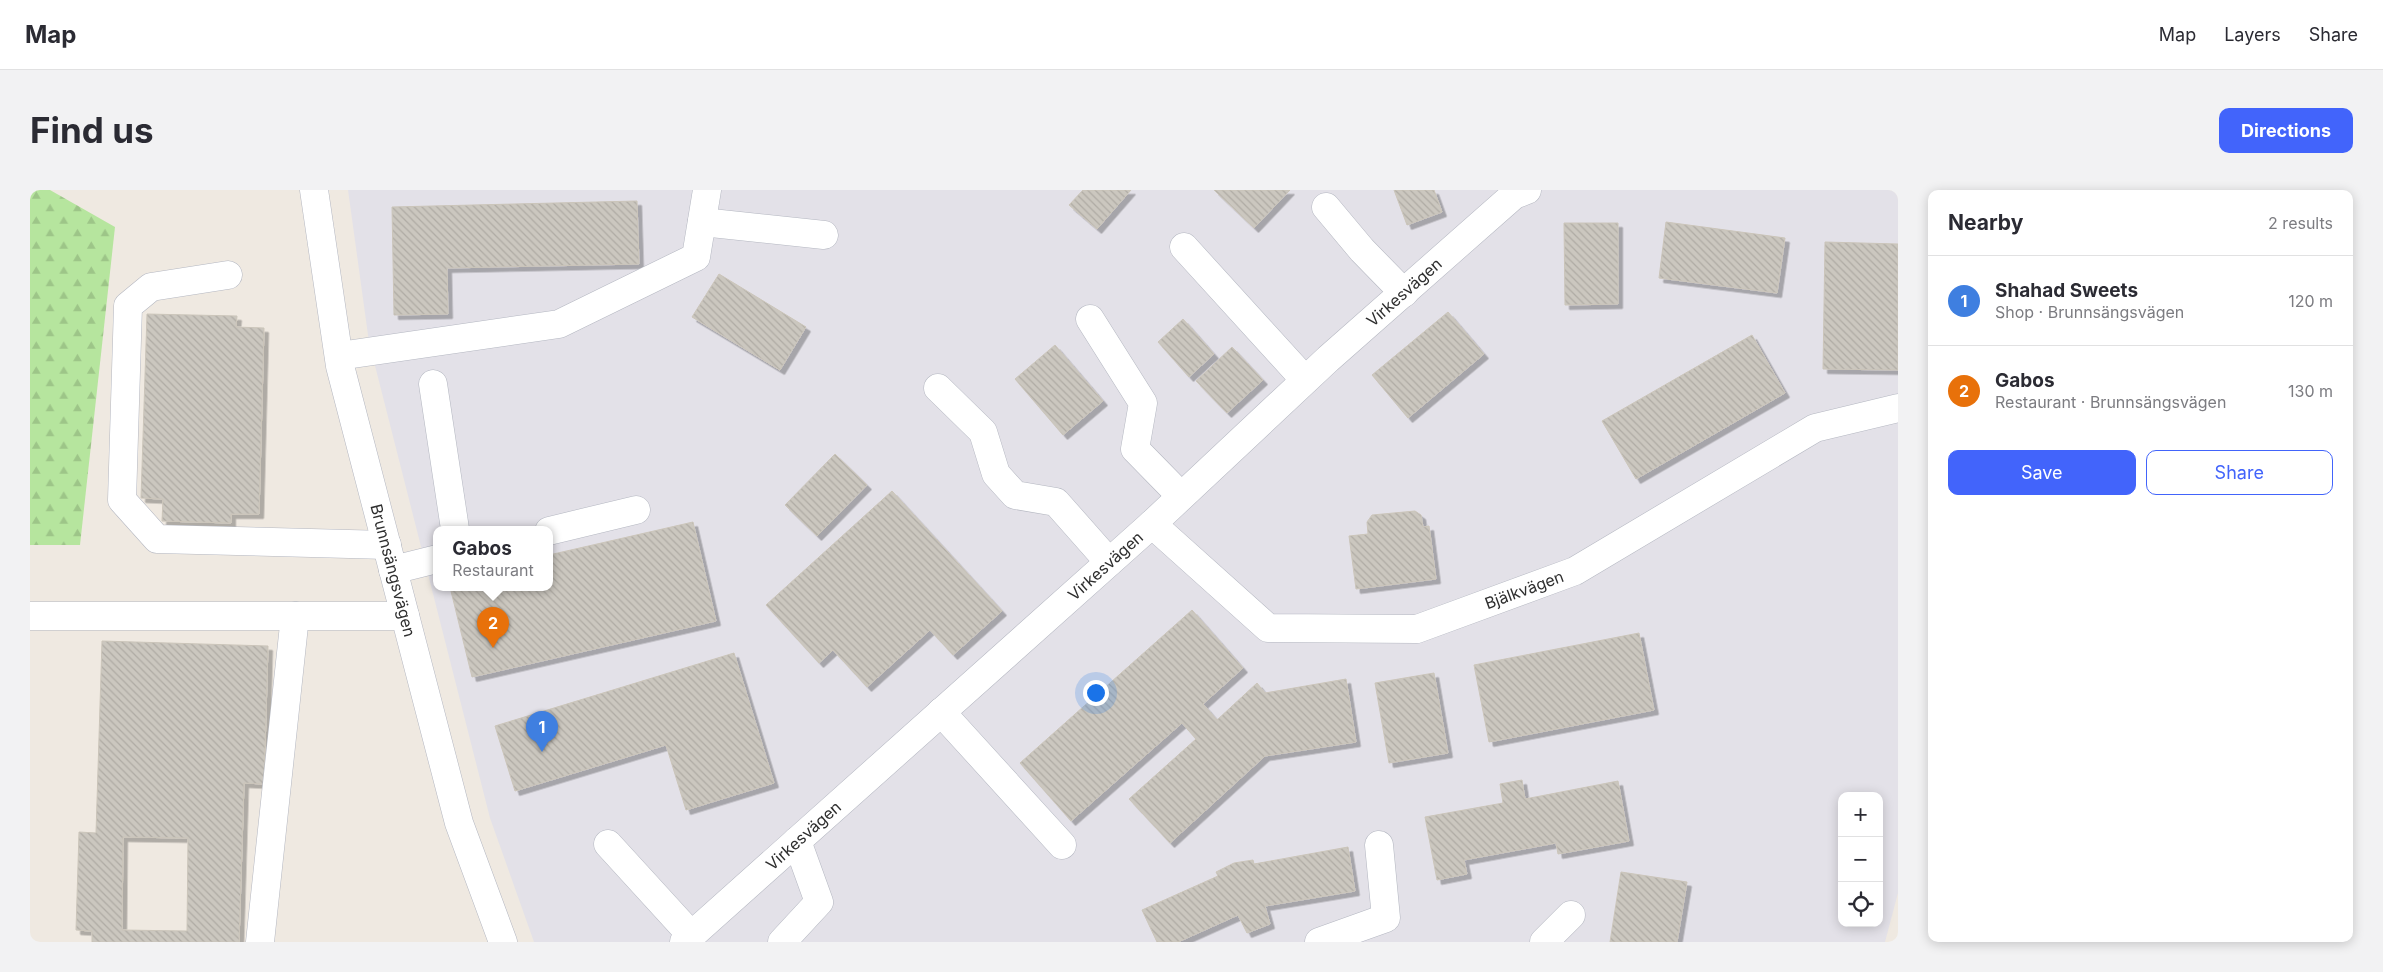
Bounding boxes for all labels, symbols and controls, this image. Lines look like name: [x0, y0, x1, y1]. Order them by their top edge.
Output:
text: Map: [25, 20, 76, 49]
text: Map: [2159, 24, 2196, 45]
text: Layers: [2224, 24, 2281, 45]
text: Share: [2309, 24, 2358, 45]
button: Directions: [2219, 108, 2353, 153]
text: Find us: [30, 109, 154, 151]
text: Nearby: [1948, 210, 2023, 235]
text: 2 results: [2268, 213, 2333, 233]
street label: Virkesvägen: [1362, 253, 1446, 331]
text: Shahad Sweets: [1995, 279, 2138, 302]
text: 1: [1961, 291, 1967, 311]
text: 120 m: [2288, 291, 2333, 311]
text: Shop · Brunnsängsvägen: [1995, 302, 2184, 322]
text: Gabos: [1995, 369, 2055, 392]
text: 2: [1959, 381, 1969, 401]
text: 130 m: [2288, 381, 2333, 401]
text: Restaurant · Brunnsängsvägen: [1995, 392, 2226, 412]
button: Save: [1948, 450, 2136, 495]
button: Share: [2146, 450, 2333, 495]
street label: Brunnsängsvägen: [366, 502, 420, 639]
popup: [433, 526, 553, 591]
street label: Virkesvägen: [1064, 527, 1147, 604]
text: Gabos: [452, 537, 512, 560]
text: Restaurant: [452, 560, 534, 580]
street label: Bjälkvägen: [1482, 566, 1566, 613]
pin: 2: [477, 607, 509, 648]
your location: [1083, 680, 1109, 706]
pin: 1: [526, 711, 558, 752]
map controls: [1838, 792, 1883, 927]
button: +: [1838, 792, 1883, 837]
street label: Virkesvägen: [762, 797, 845, 874]
button: −: [1838, 837, 1883, 882]
button: locate: [1838, 882, 1883, 927]

